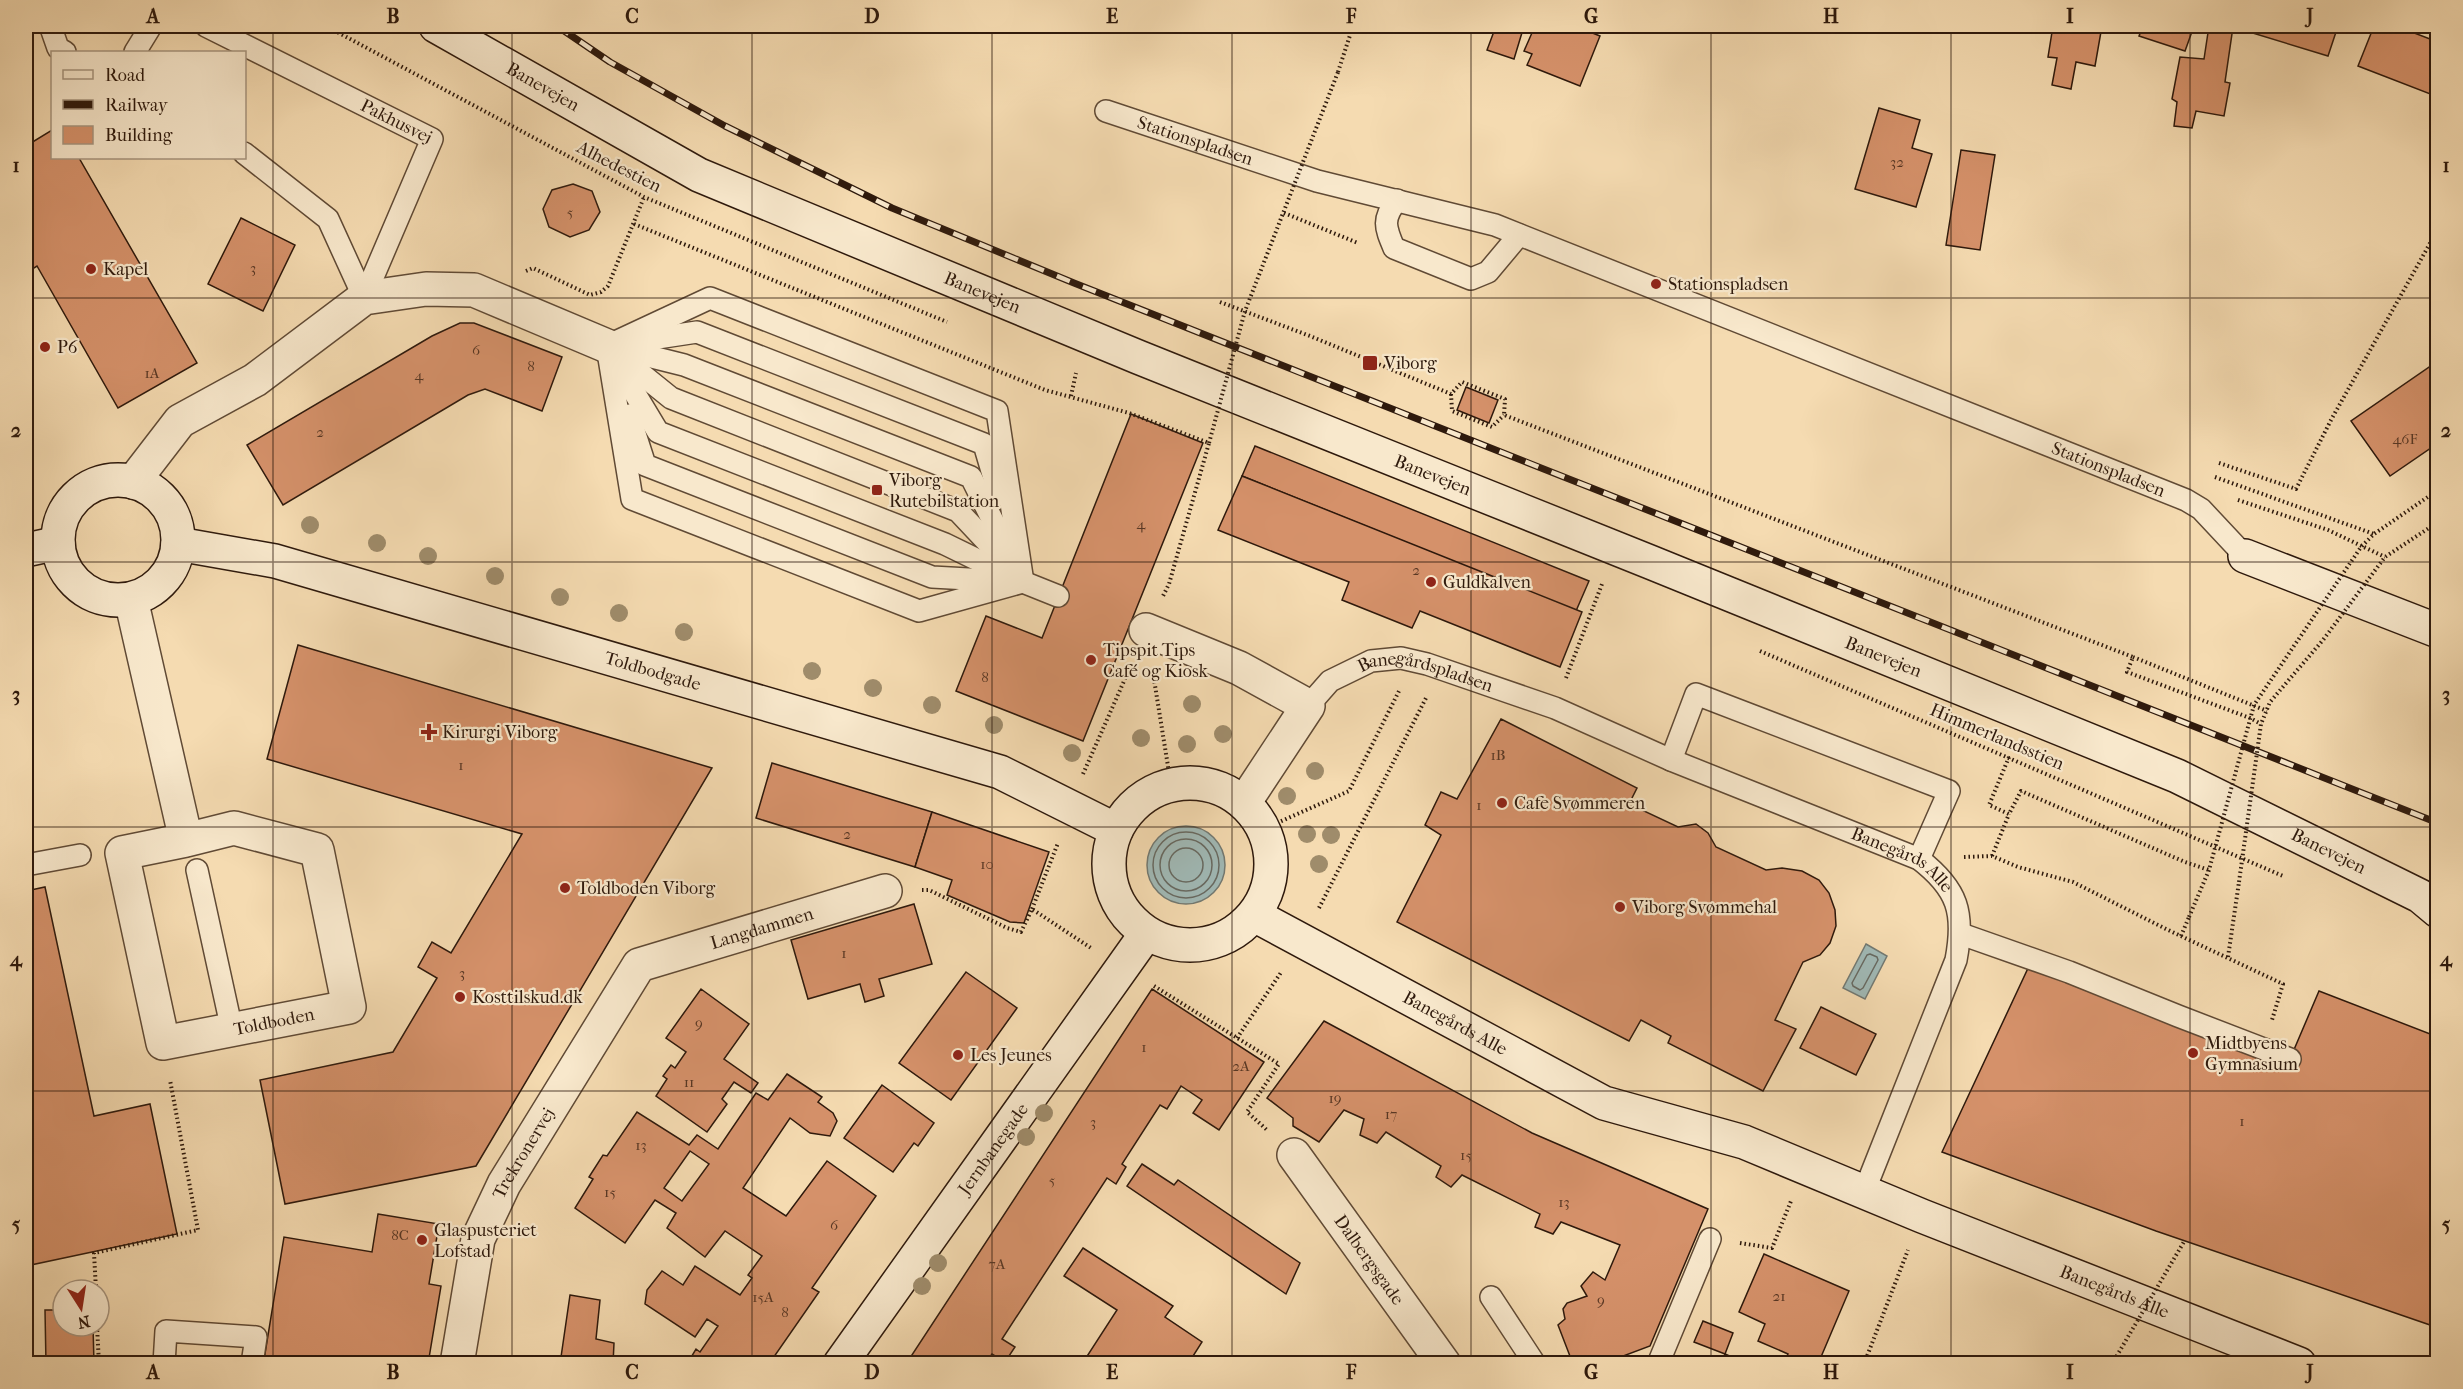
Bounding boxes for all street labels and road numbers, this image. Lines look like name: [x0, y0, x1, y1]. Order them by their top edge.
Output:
street label: Banevejen: [503, 58, 584, 116]
street label: Pakhusvej: [357, 95, 436, 148]
street label: Stationspladsen: [1135, 112, 1256, 170]
street label: Alhedestien: [572, 136, 665, 197]
street label: Banevejen: [941, 267, 1024, 318]
street label: Stationspladsen: [2049, 437, 2169, 501]
street label: Banevejen: [1391, 450, 1475, 500]
street label: Banevejen: [1842, 632, 1925, 682]
street label: Toldbodgade: [602, 647, 703, 695]
street label: Banegårdspladsen: [1354, 647, 1496, 697]
street label: Himmerlandsstien: [1927, 699, 2068, 775]
street label: Banegårds Alle: [1848, 823, 1958, 896]
street label: Banevejen: [2288, 824, 2370, 878]
street label: Langdammen: [708, 903, 816, 953]
street label: Banegårds Alle: [1399, 986, 1511, 1060]
street label: Toldboden: [232, 1003, 317, 1040]
street label: Jernbanegade: [952, 1099, 1033, 1200]
street label: Trekronervej: [488, 1104, 559, 1202]
street label: Dalbergsgade: [1330, 1211, 1409, 1309]
street label: Banegårds Alle: [2057, 1261, 2172, 1322]

